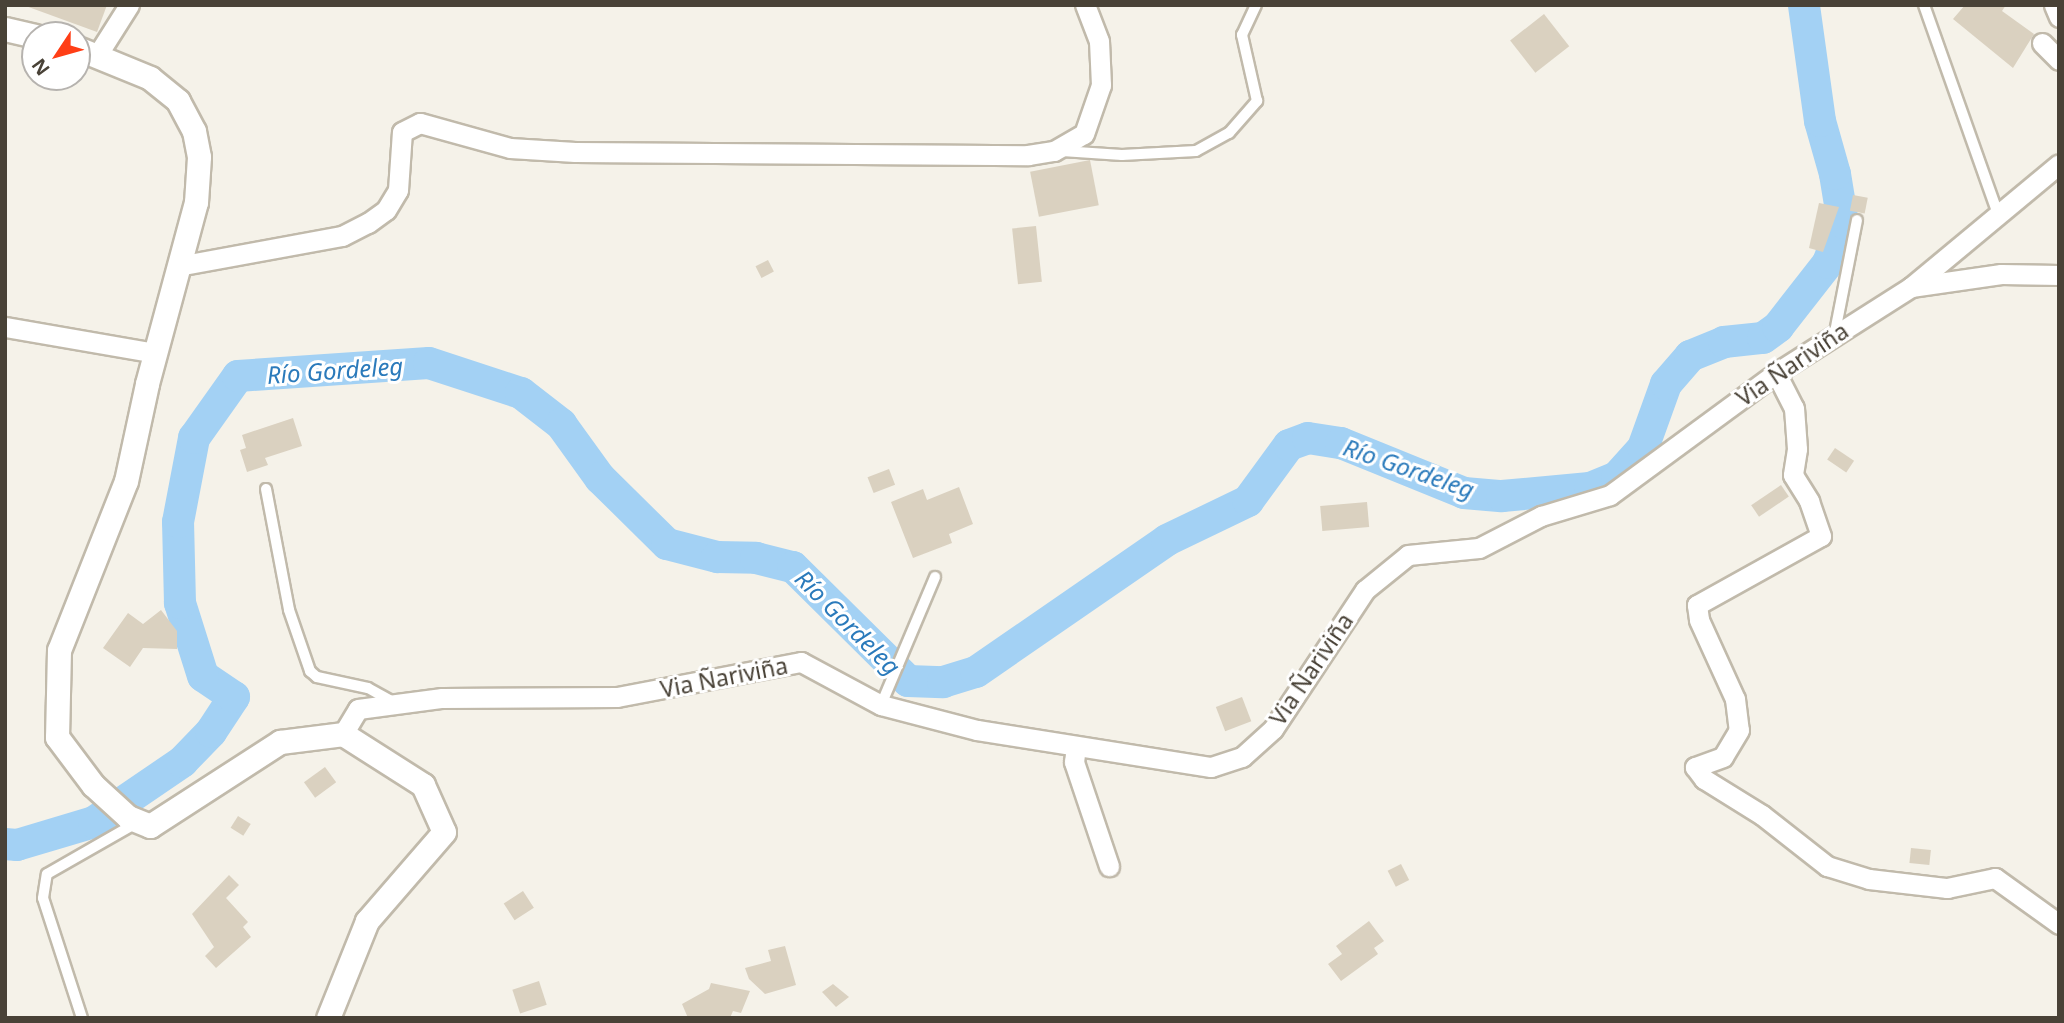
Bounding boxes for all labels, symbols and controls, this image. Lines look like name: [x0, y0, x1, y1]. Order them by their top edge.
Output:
north arrow: [21, 21, 91, 91]
text: N: [26, 53, 56, 81]
street label: Via Ñariviña: [1731, 316, 1853, 412]
water label: Río Gordeleg: [266, 351, 404, 389]
water label: Río Gordeleg: [1340, 432, 1478, 504]
water label: Río Gordeleg: [790, 564, 906, 680]
street label: Via Ñariviña: [1263, 608, 1359, 730]
street label: Via Ñariviña: [658, 651, 790, 703]

